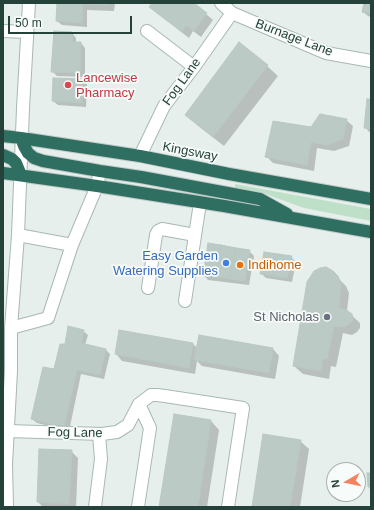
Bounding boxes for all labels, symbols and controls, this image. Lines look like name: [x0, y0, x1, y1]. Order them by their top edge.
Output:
scale bar: [10, 8, 134, 34]
text: 50 m: [15, 16, 42, 30]
street label: Burnage Lane: [253, 16, 335, 60]
street label: Fog Lane: [160, 55, 204, 109]
place label: Lancewise Pharmacy: [76, 70, 137, 101]
marker: Lancewise Pharmacy: [63, 80, 73, 90]
street label: Kingsway: [161, 139, 219, 165]
place label: Easy Garden Watering Supplies: [113, 248, 218, 279]
place label: Indihome: [248, 257, 301, 273]
marker: Easy Garden Watering Supplies: [221, 258, 231, 268]
marker: Indihome: [235, 260, 245, 270]
place label: St Nicholas: [253, 309, 319, 325]
marker: St Nicholas: [322, 312, 332, 322]
street label: Fog Lane: [47, 425, 103, 441]
north arrow: [326, 462, 366, 502]
text: N: [329, 479, 342, 489]

